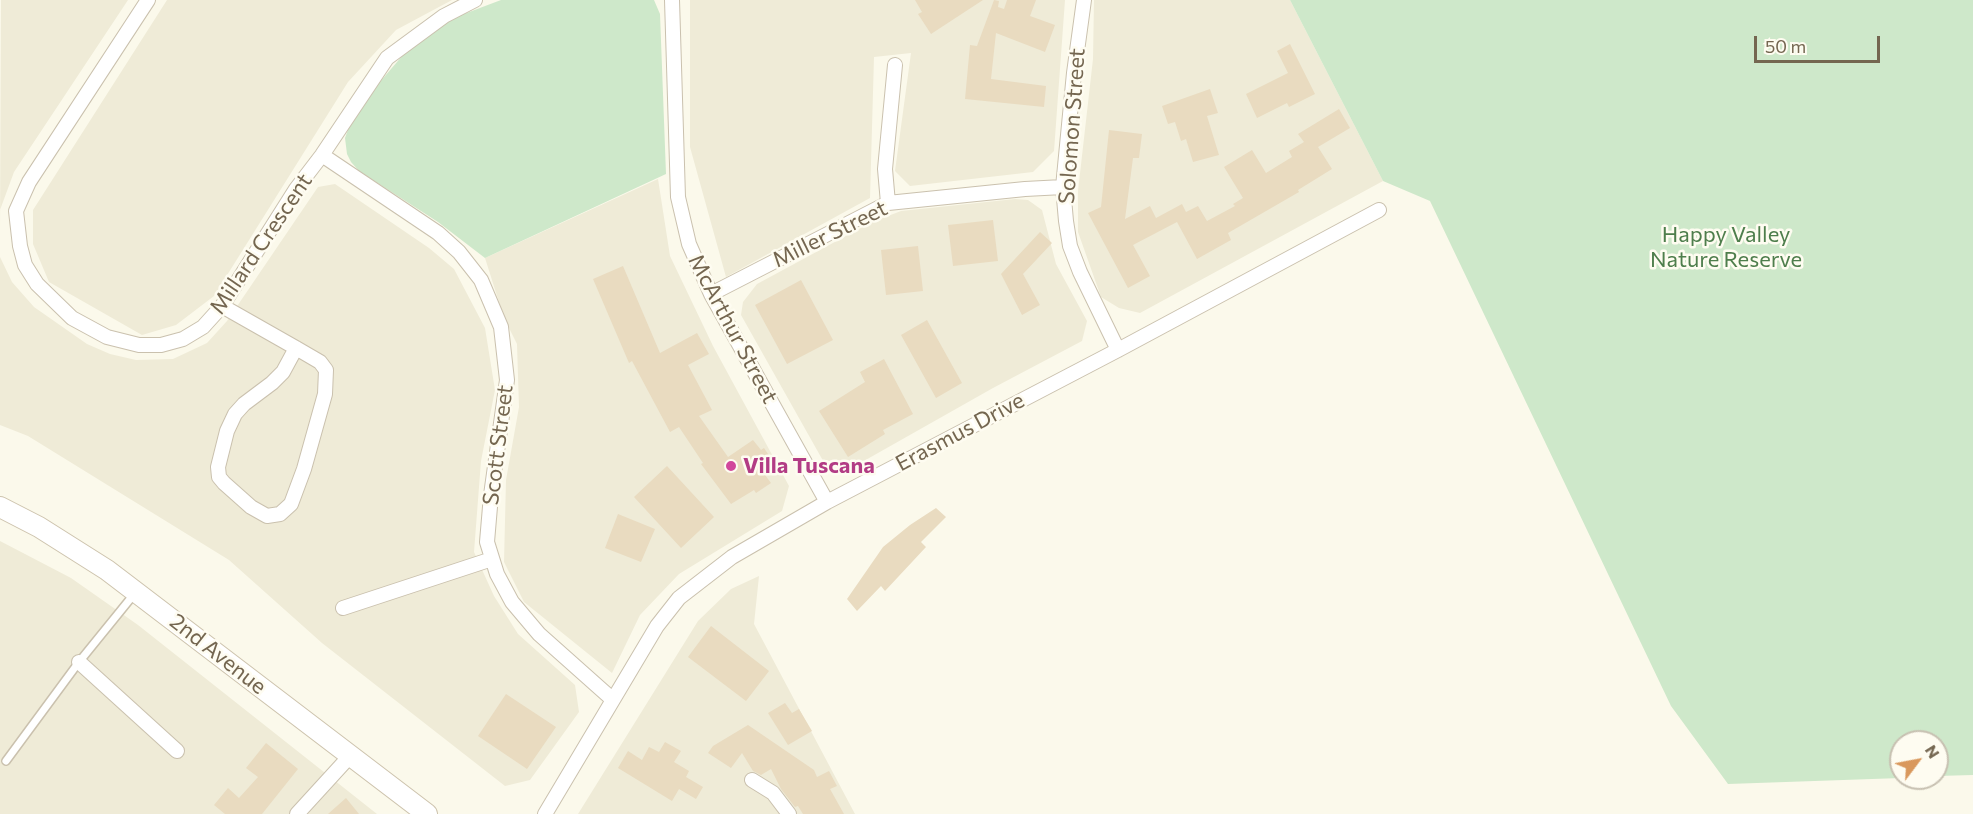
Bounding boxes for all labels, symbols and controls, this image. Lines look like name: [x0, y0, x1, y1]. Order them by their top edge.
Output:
scale bar: [1757, 24, 1883, 62]
text: 50 m: [1765, 35, 1806, 57]
street label: Solomon Street: [1053, 47, 1091, 205]
street label: Millard Crescent: [204, 169, 318, 319]
street label: Miller Street: [768, 195, 892, 273]
park label: Happy Valley Nature Reserve: [1650, 222, 1802, 274]
street label: McArthur Street: [683, 250, 783, 408]
street label: Scott Street: [478, 383, 518, 507]
street label: Erasmus Drive: [891, 387, 1029, 477]
place label: Villa Tuscana: [743, 453, 875, 479]
marker: Villa Tuscana: [724, 459, 738, 473]
street label: 2nd Avenue: [165, 608, 271, 700]
north arrow: [1889, 730, 1949, 790]
text: N: [1922, 741, 1944, 761]

